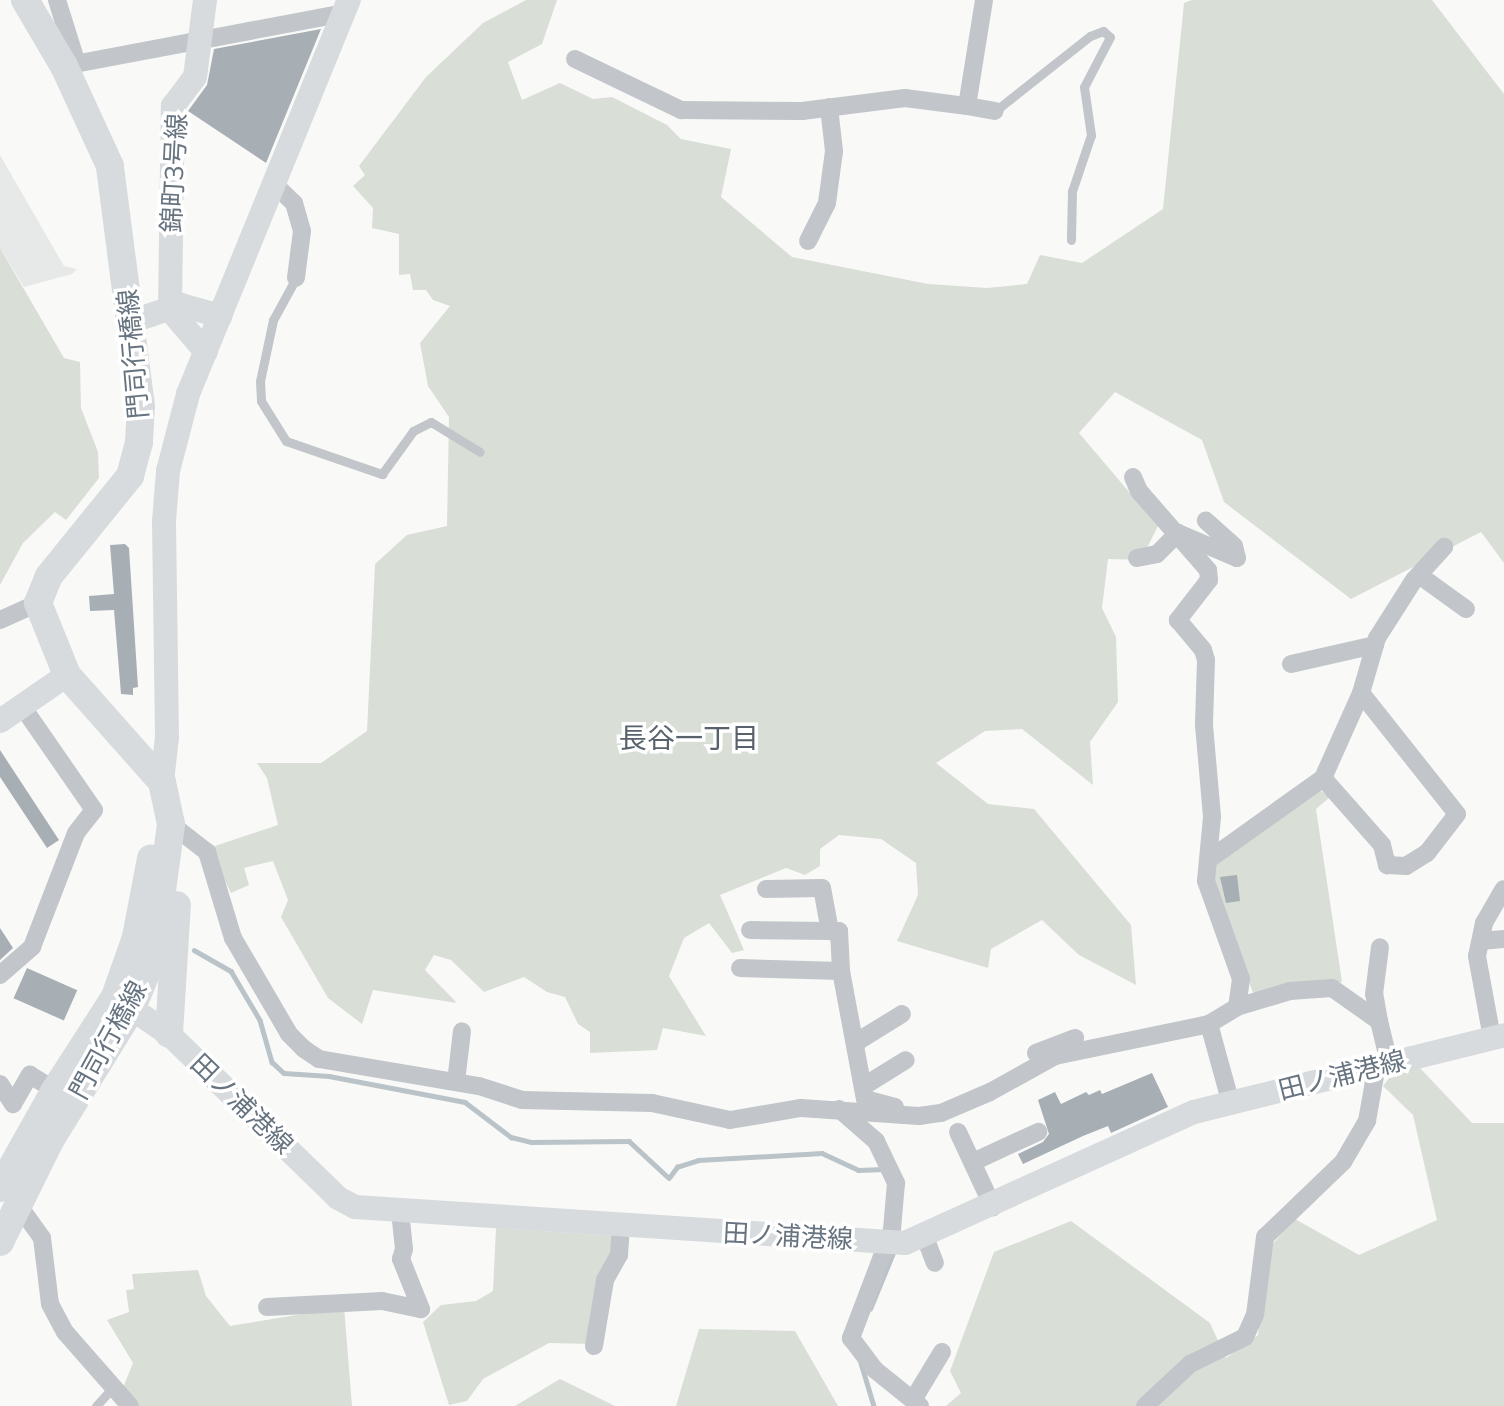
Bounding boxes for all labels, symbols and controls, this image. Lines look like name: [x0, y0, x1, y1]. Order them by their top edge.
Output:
street label: 錦町3号線: [155, 112, 193, 234]
street label: 門司行橋線: [112, 288, 154, 420]
district label: 長谷一丁目: [619, 721, 759, 755]
street label: 門司行橋線: [63, 976, 153, 1104]
street label: 田ノ浦港線: [1275, 1044, 1409, 1106]
street label: 田ノ浦港線: [184, 1048, 300, 1160]
street label: 田ノ浦港線: [722, 1217, 854, 1255]

